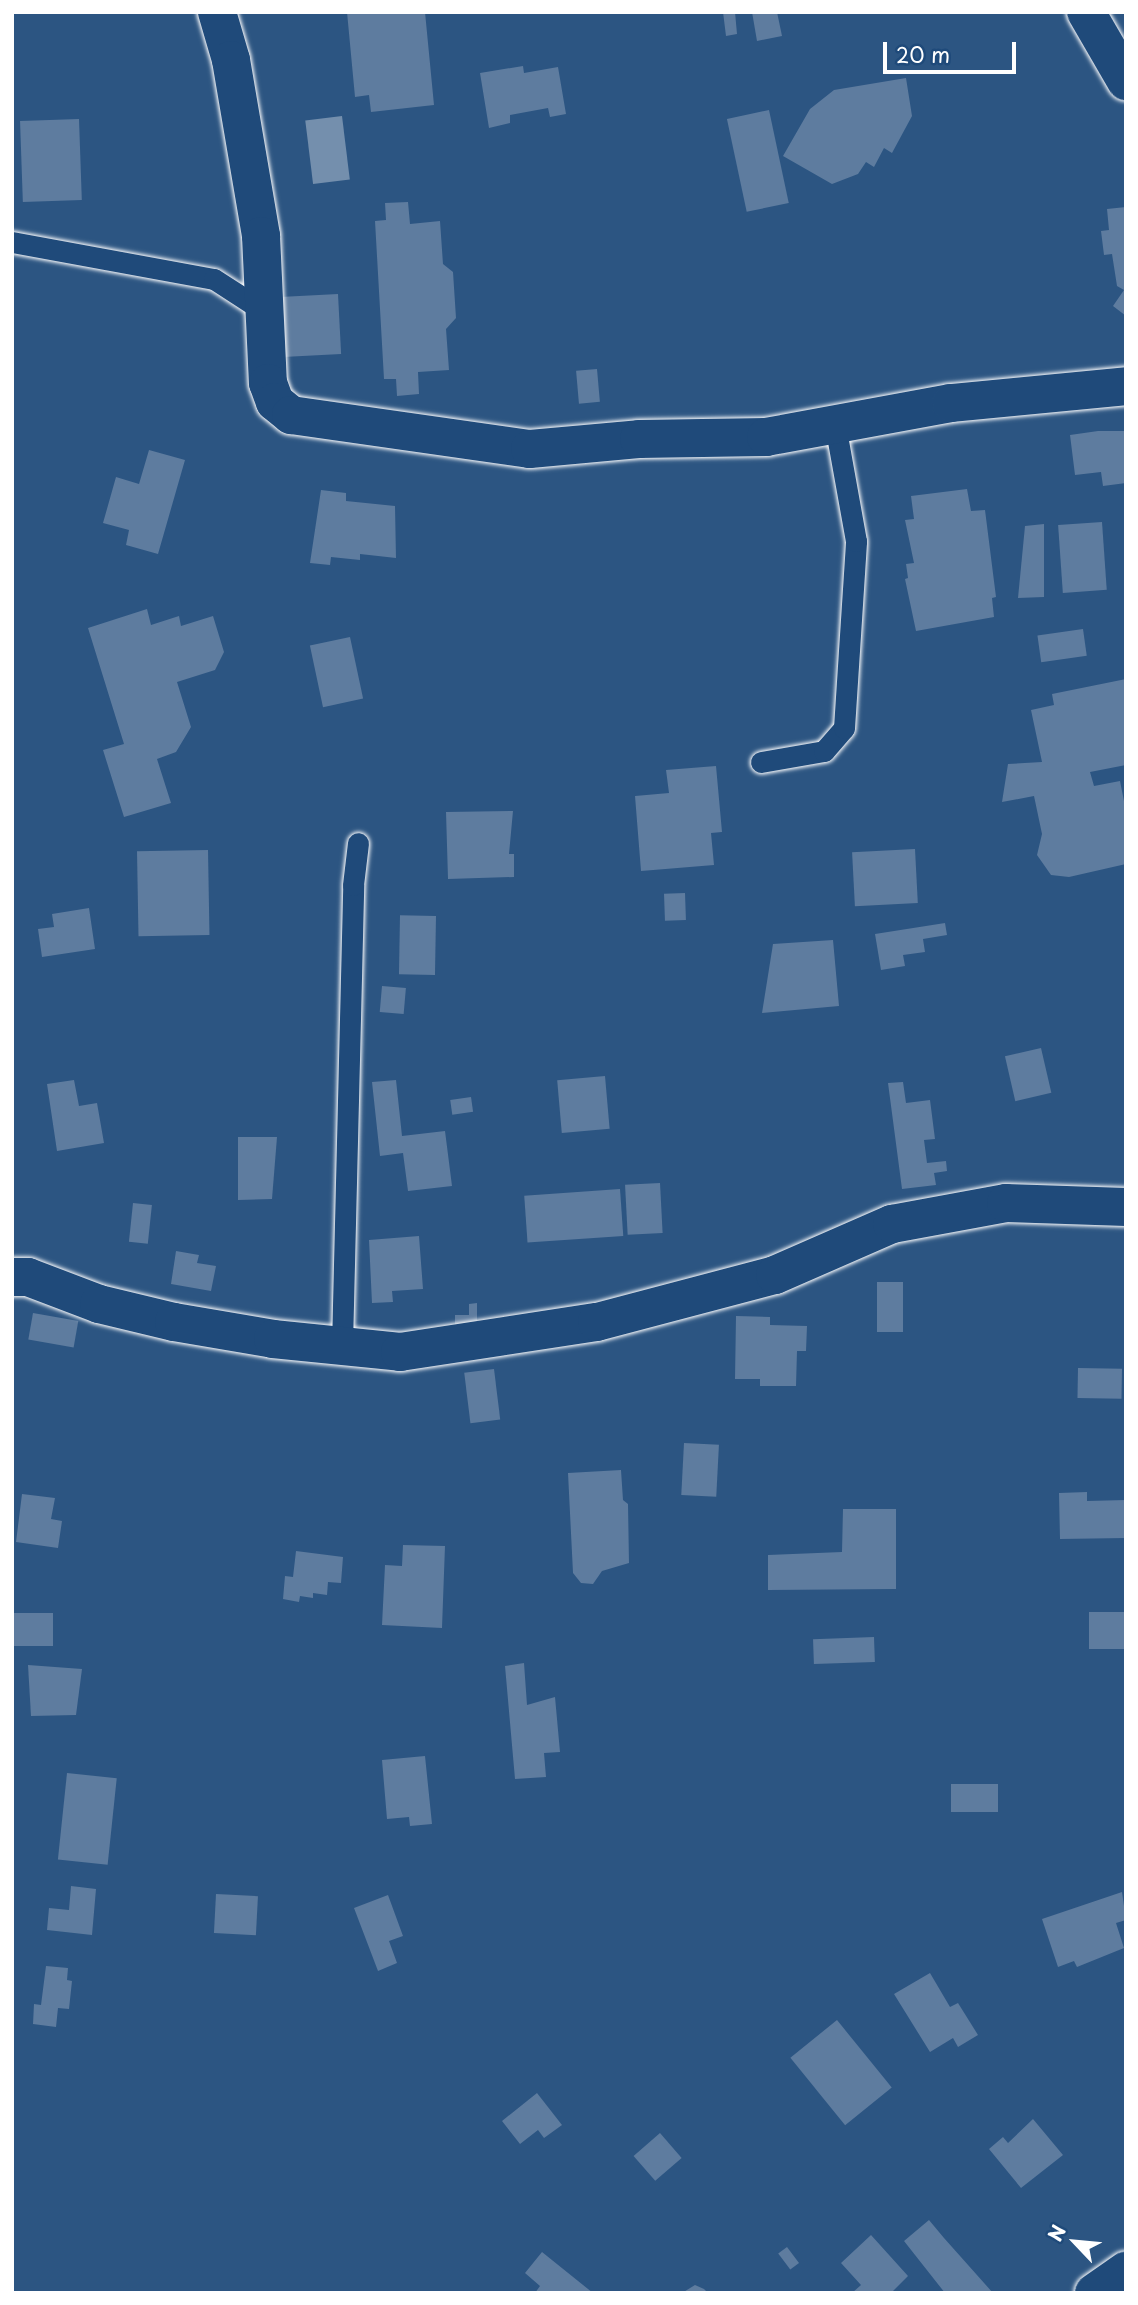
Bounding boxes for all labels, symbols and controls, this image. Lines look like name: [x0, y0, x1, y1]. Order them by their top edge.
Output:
scale bar: [886, 28, 1019, 72]
text: 20 m: [896, 38, 950, 70]
north arrow: [1040, 2207, 1110, 2277]
text: N: [1040, 2220, 1072, 2246]

